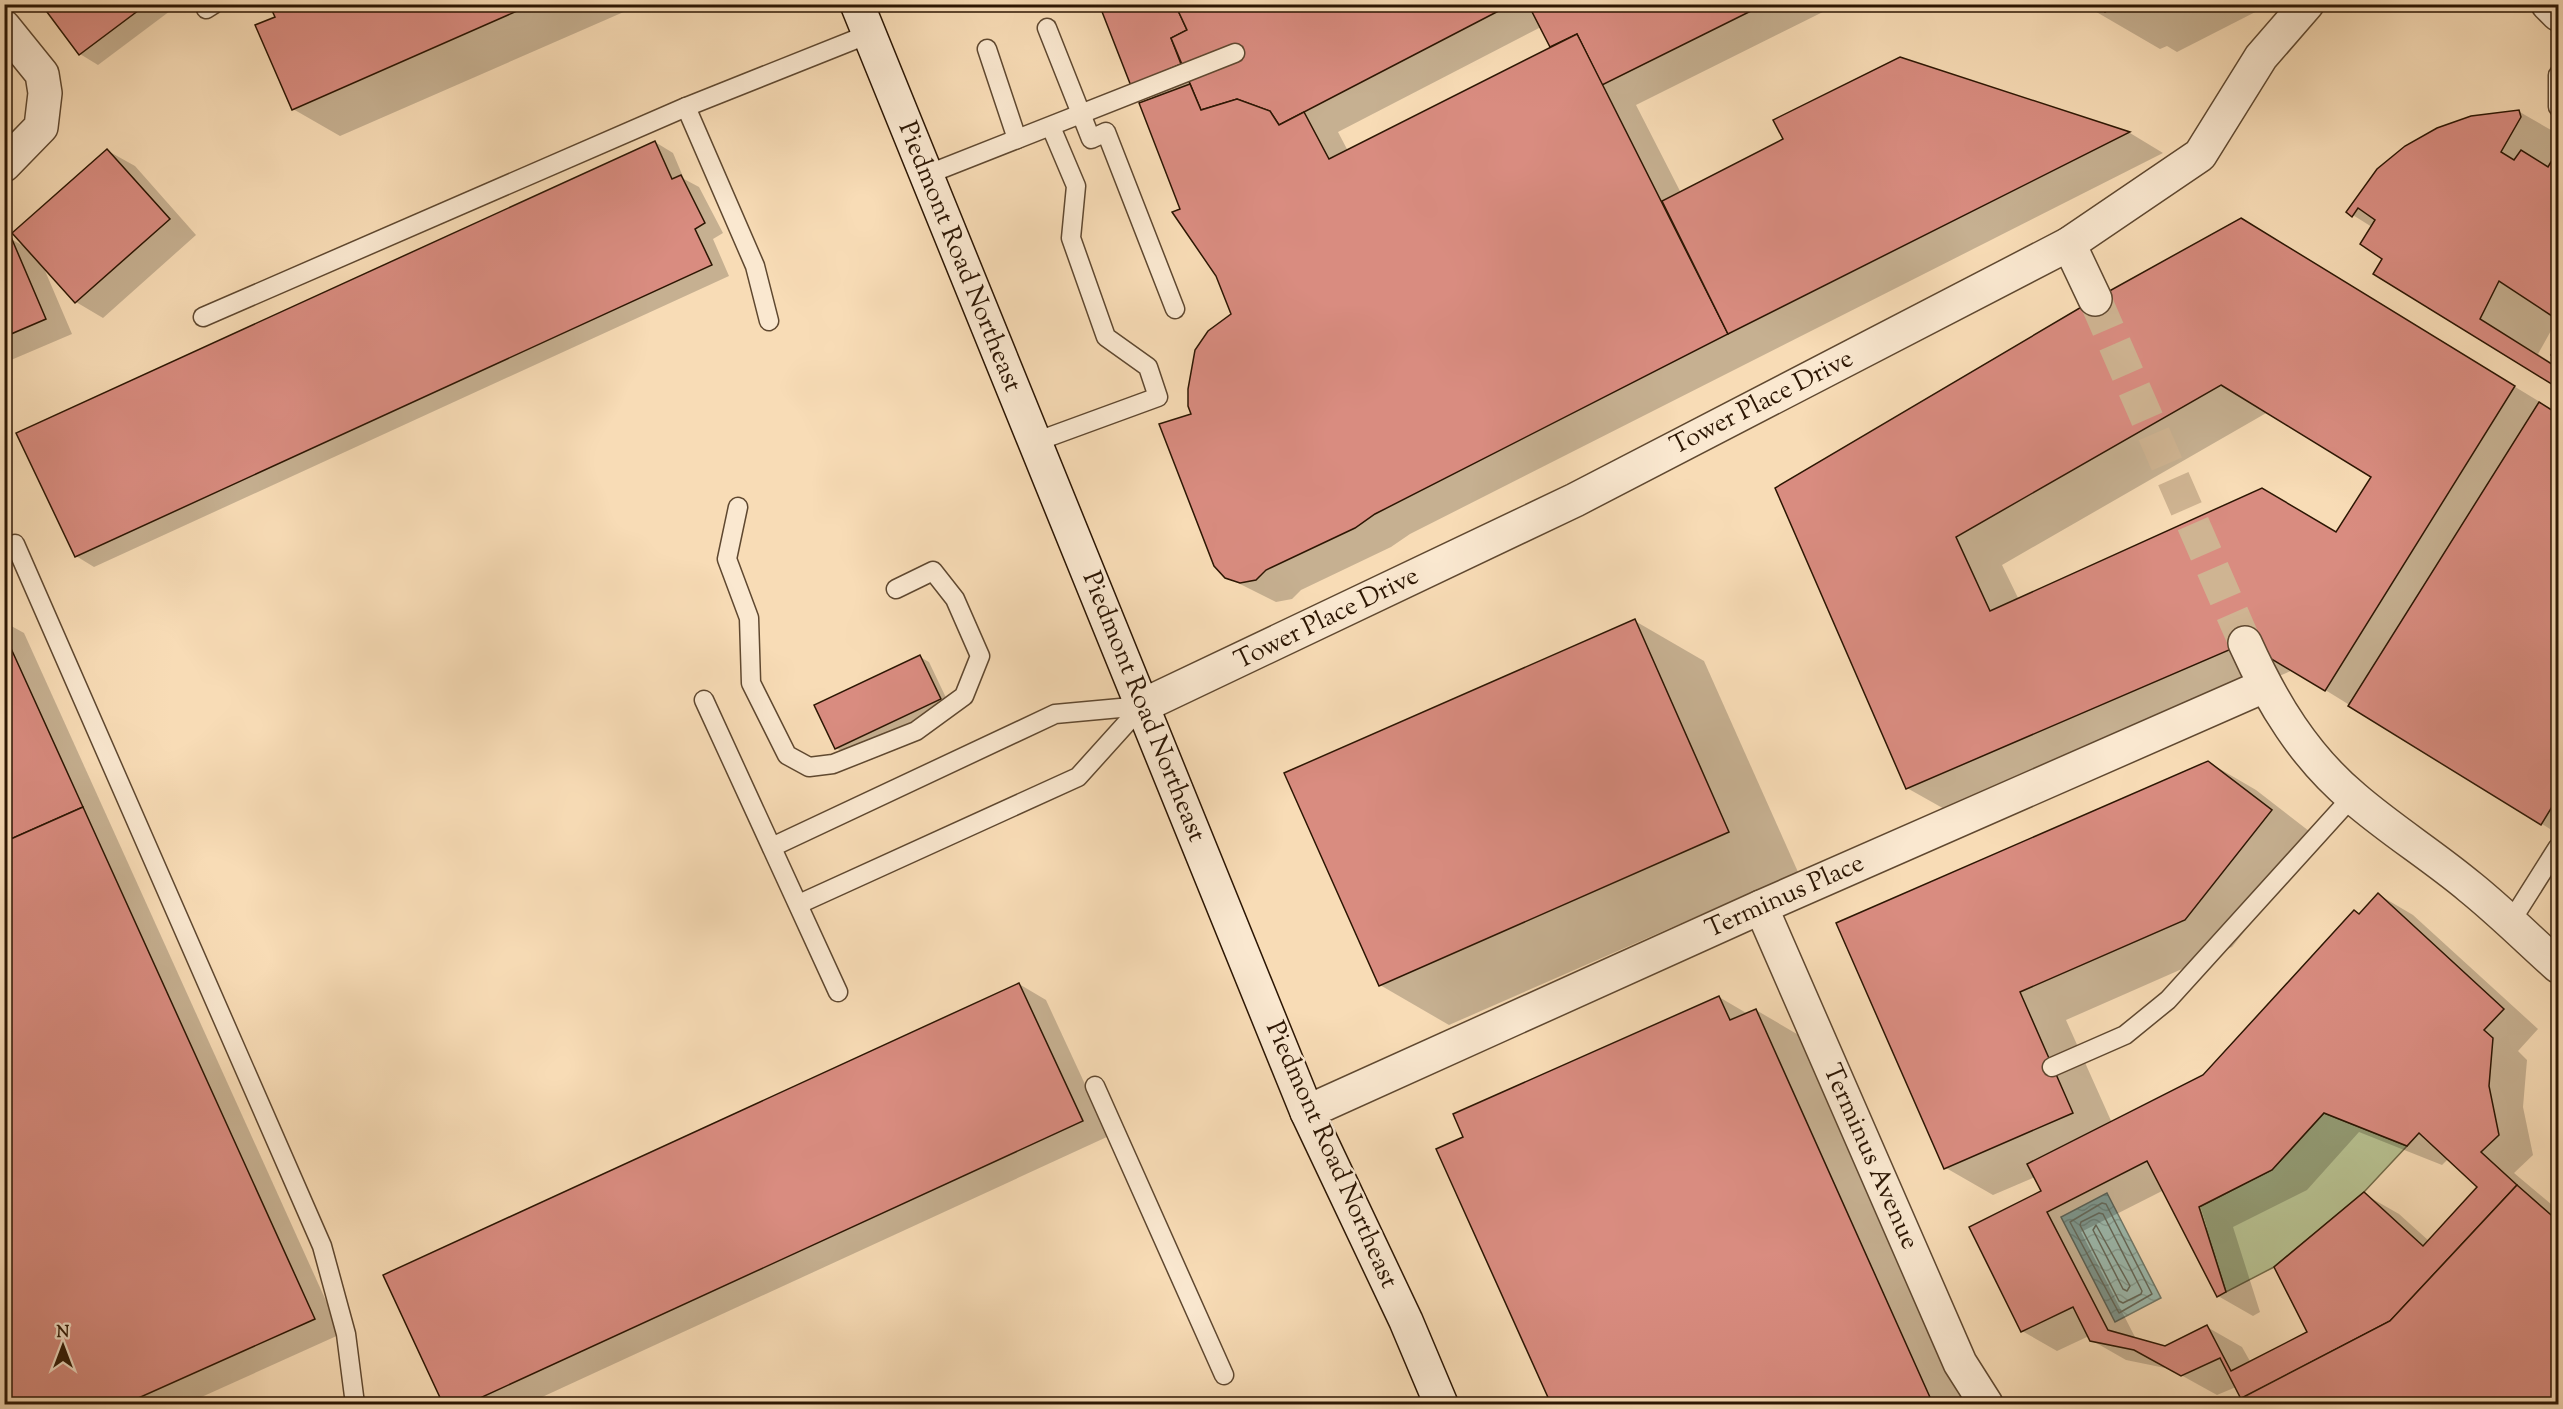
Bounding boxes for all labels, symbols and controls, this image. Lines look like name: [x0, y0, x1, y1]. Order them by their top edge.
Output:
street label: Piedmont Road Northeast: [888, 116, 1030, 398]
street label: Tower Place Drive: [1664, 341, 1860, 465]
street label: Tower Place Drive: [1229, 558, 1425, 680]
street label: Piedmont Road Northeast: [1072, 566, 1214, 848]
street label: Terminus Place: [1700, 846, 1870, 948]
street label: Piedmont Road Northeast: [1255, 1016, 1407, 1295]
street label: Terminus Avenue: [1813, 1058, 1927, 1256]
north arrow: [33, 1316, 93, 1376]
text: N: [57, 1322, 70, 1345]

